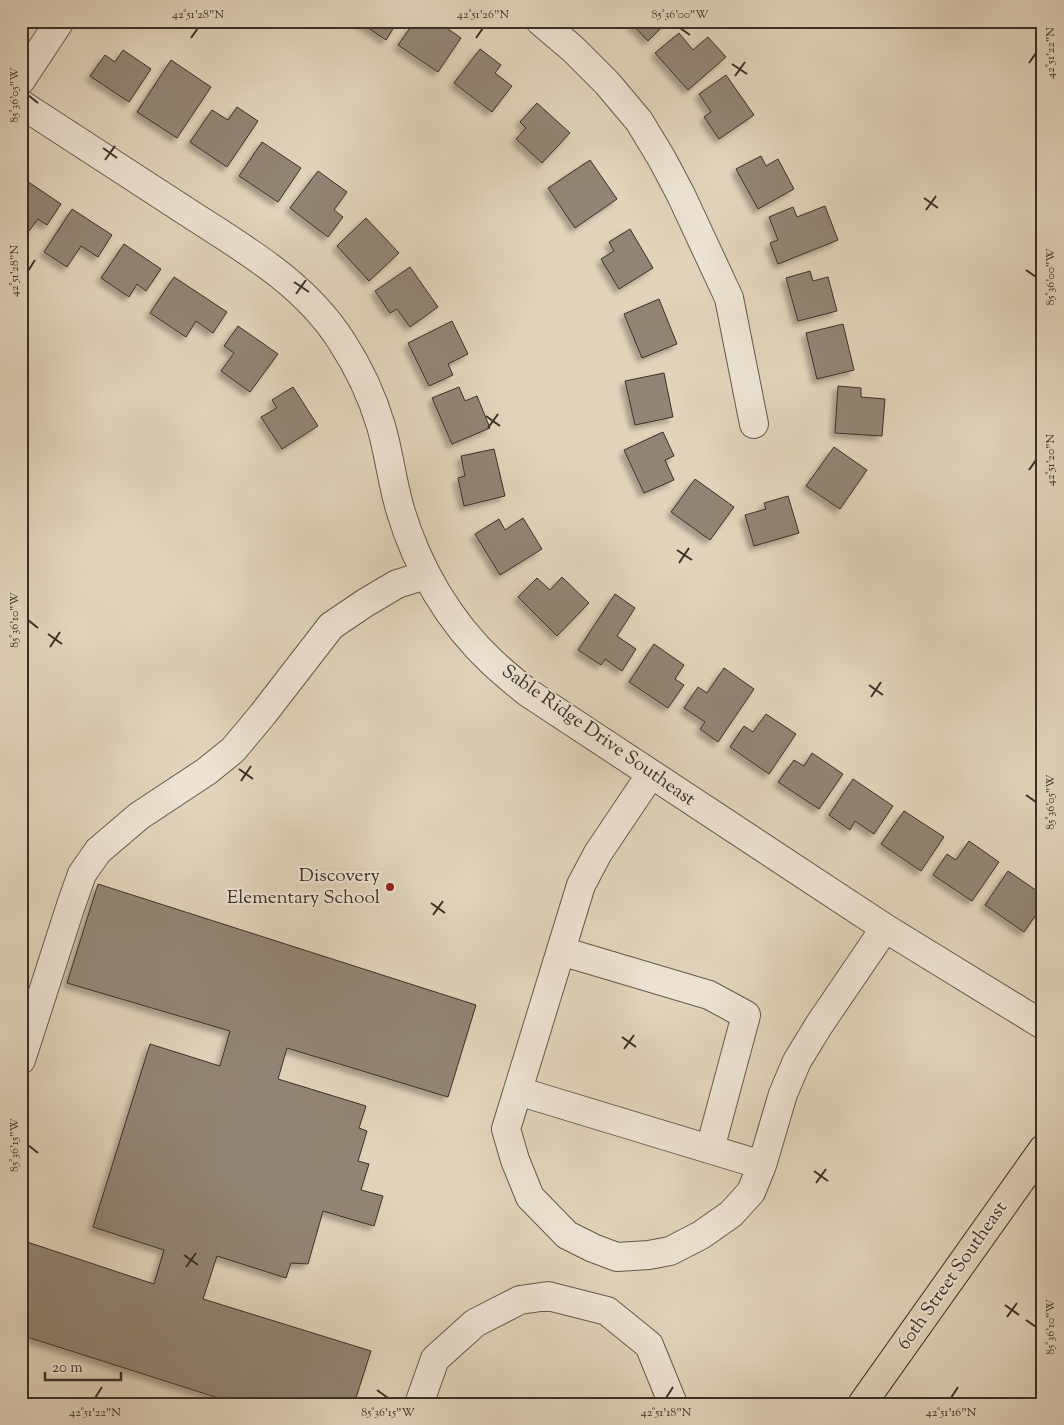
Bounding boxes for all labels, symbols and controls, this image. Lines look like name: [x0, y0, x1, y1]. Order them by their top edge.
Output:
text: 42°51'28"N: [172, 6, 224, 24]
text: 42°51'26"N: [457, 6, 509, 24]
text: 85°36'00"W: [651, 6, 709, 24]
text: 42°51'22"N: [1042, 27, 1060, 79]
text: 85°36'05"W: [6, 67, 24, 123]
text: 42°51'28"N: [6, 245, 24, 297]
text: 85°36'00"W: [1042, 248, 1060, 306]
text: 42°51'20"N: [1042, 434, 1060, 486]
text: 85°36'10"W: [6, 592, 24, 648]
street label: Sable Ridge Drive Southeast: [496, 659, 701, 814]
text: 85°36'05"W: [1042, 774, 1060, 830]
place label: Discovery Elementary School: [227, 863, 381, 912]
marker: Discovery Elementary School: [384, 881, 396, 893]
text: 85°36'15"W: [6, 1117, 24, 1172]
street label: 60th Street Southeast: [891, 1196, 1015, 1356]
text: 85°36'10"W: [1042, 1299, 1060, 1355]
scale bar: [45, 1350, 121, 1382]
text: 20 m: [52, 1358, 83, 1379]
text: 42°51'22"N: [69, 1404, 121, 1422]
text: 85°36'15"W: [361, 1404, 416, 1422]
text: 42°51'18"N: [641, 1404, 692, 1422]
text: 42°51'16"N: [926, 1404, 977, 1422]

